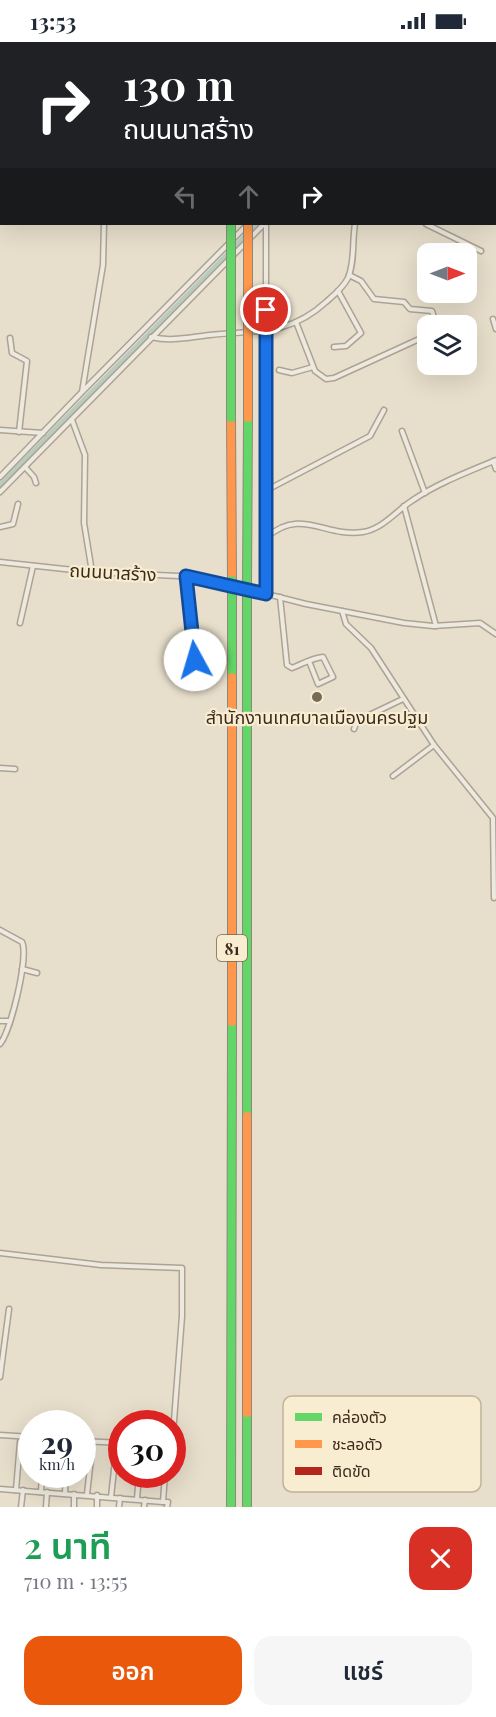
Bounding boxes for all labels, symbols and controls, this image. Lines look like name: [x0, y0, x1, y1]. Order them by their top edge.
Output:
text: 13:53: [30, 6, 76, 36]
text: 130 m: [123, 56, 234, 112]
icon: right: [24, 66, 102, 144]
text: ถนนนาสร้าง: [123, 110, 254, 146]
icon: left: [169, 180, 202, 213]
icon: ahead: [232, 180, 265, 213]
icon: right: [295, 180, 328, 213]
north arrow: [417, 243, 477, 303]
map controls: [417, 243, 477, 375]
pin: [240, 284, 291, 335]
icon: arrive: [249, 293, 282, 326]
button: layers: [417, 315, 477, 375]
street label: ถนนนาสร้าง: [69, 558, 157, 586]
position arrow: [163, 628, 227, 692]
marker: สำนักงานเทศบาลเมืองนครปฐม: [310, 690, 324, 704]
place label: สำนักงานเทศบาลเมืองนครปฐม: [206, 705, 428, 729]
road number: 81: [217, 935, 247, 961]
legend: [283, 1396, 481, 1492]
text: คล่องตัว: [332, 1406, 387, 1427]
speed limit sign: 30: [108, 1410, 186, 1488]
text: 29: [41, 1422, 73, 1462]
text: ชะลอตัว: [332, 1433, 383, 1454]
text: km/h: [39, 1454, 75, 1474]
text: ติดขัด: [332, 1460, 371, 1481]
text: 2 นาที: [24, 1520, 112, 1568]
button: close: [409, 1527, 472, 1590]
text: 710 m · 13:55: [24, 1567, 128, 1594]
button: ออก: [24, 1636, 242, 1705]
button: แชร์: [254, 1636, 472, 1705]

